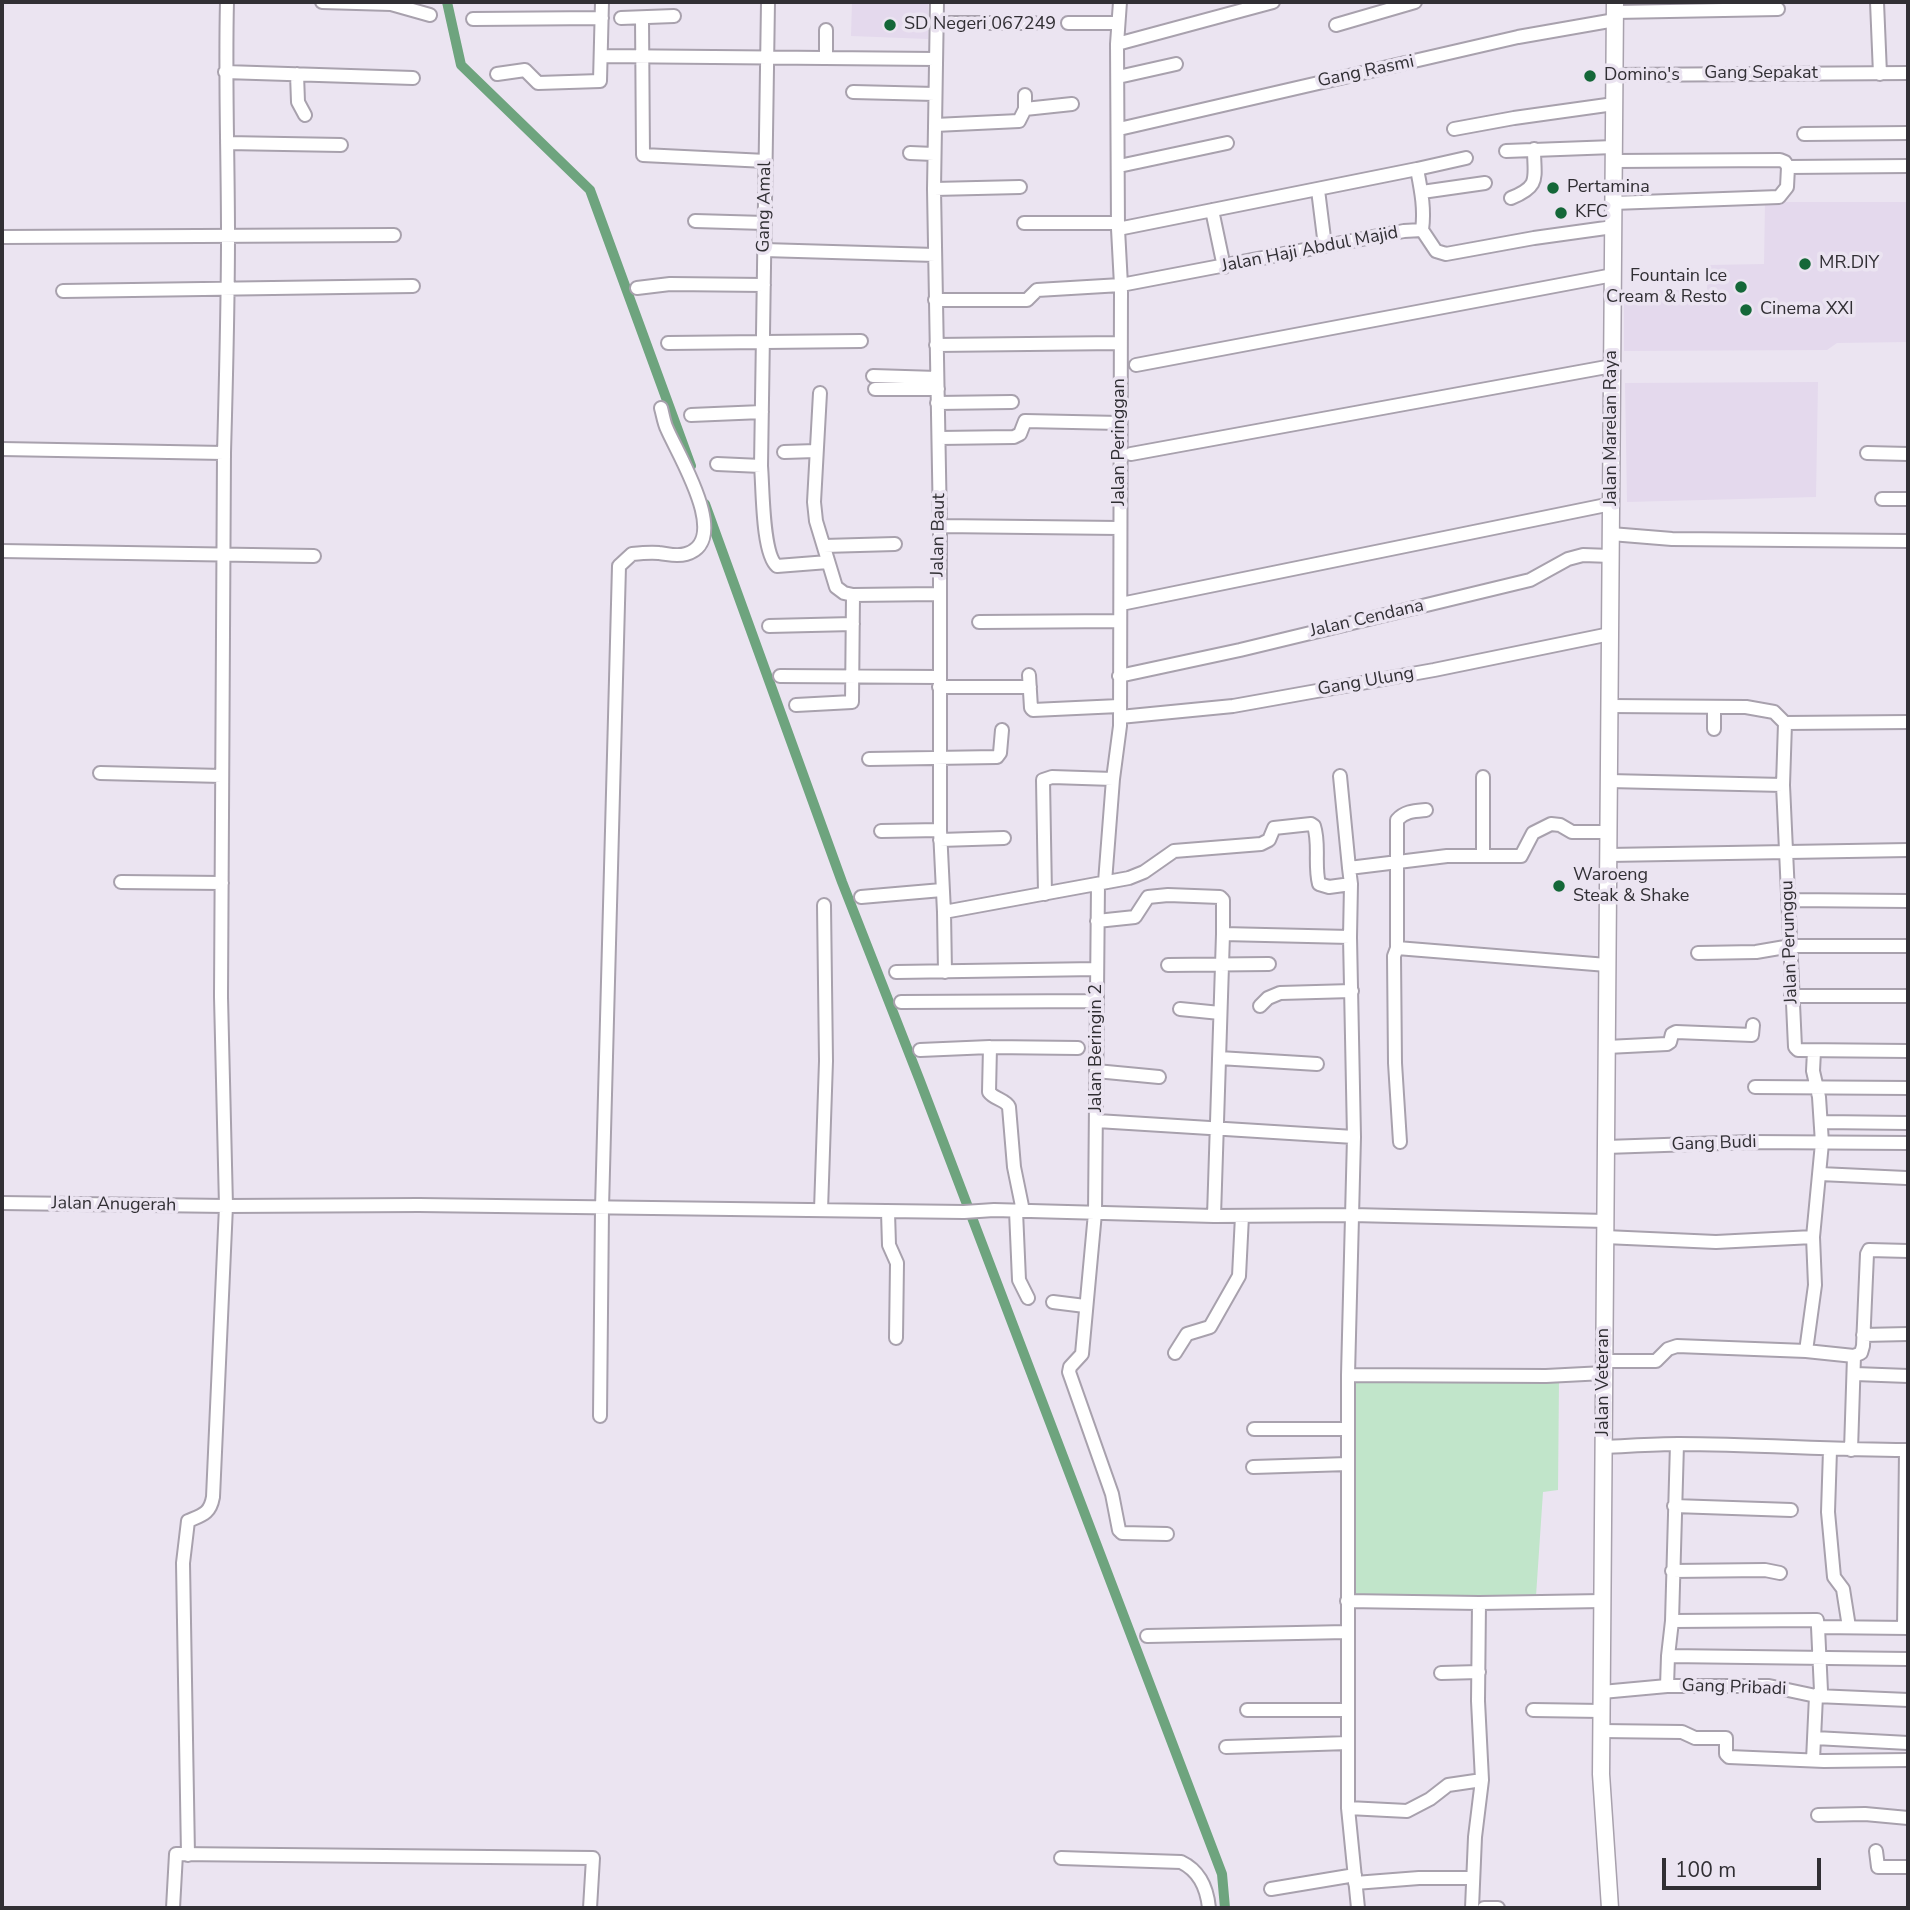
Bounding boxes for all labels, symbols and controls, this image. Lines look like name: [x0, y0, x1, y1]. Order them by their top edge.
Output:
place label: SD Negeri 067249: [904, 14, 1056, 36]
marker: SD Negeri 067249: [882, 17, 898, 33]
street label: Gang Rasmi: [1316, 51, 1416, 93]
street label: Gang Sepakat: [1704, 63, 1818, 85]
place label: Domino's: [1604, 65, 1680, 87]
marker: Domino's: [1582, 68, 1598, 84]
street label: Gang Amal: [753, 161, 777, 253]
place label: Pertamina: [1567, 177, 1650, 199]
marker: Pertamina: [1545, 180, 1561, 196]
place label: KFC: [1575, 202, 1608, 224]
marker: KFC: [1553, 205, 1569, 221]
street label: Jalan Haji Abdul Majid: [1220, 222, 1400, 278]
place label: MR.DIY: [1819, 253, 1879, 275]
marker: MR.DIY: [1797, 256, 1813, 272]
place label: Fountain Ice Cream & Resto: [1606, 266, 1727, 308]
marker: Fountain Ice Cream & Resto: [1733, 279, 1749, 295]
place label: Cinema XXI: [1760, 299, 1854, 321]
marker: Cinema XXI: [1738, 302, 1754, 318]
street label: Jalan Marelan Raya: [1601, 350, 1623, 506]
street label: Jalan Peringgan: [1109, 378, 1131, 506]
street label: Jalan Baut: [927, 493, 951, 577]
street label: Jalan Cendana: [1308, 595, 1426, 643]
street label: Gang Ulung: [1316, 663, 1416, 701]
place label: Waroeng Steak & Shake: [1573, 865, 1689, 908]
marker: Waroeng Steak & Shake: [1551, 878, 1567, 894]
street label: Jalan Perunggu: [1777, 880, 1803, 1004]
street label: Jalan Beringin 2: [1086, 984, 1108, 1112]
street label: Gang Budi: [1671, 1132, 1757, 1156]
street label: Jalan Anugerah: [51, 1193, 177, 1217]
street label: Jalan Veteran: [1593, 1328, 1615, 1436]
street label: Gang Pribadi: [1681, 1675, 1787, 1701]
scale bar: [1665, 1843, 1824, 1887]
text: 100 m: [1675, 1856, 1736, 1884]

